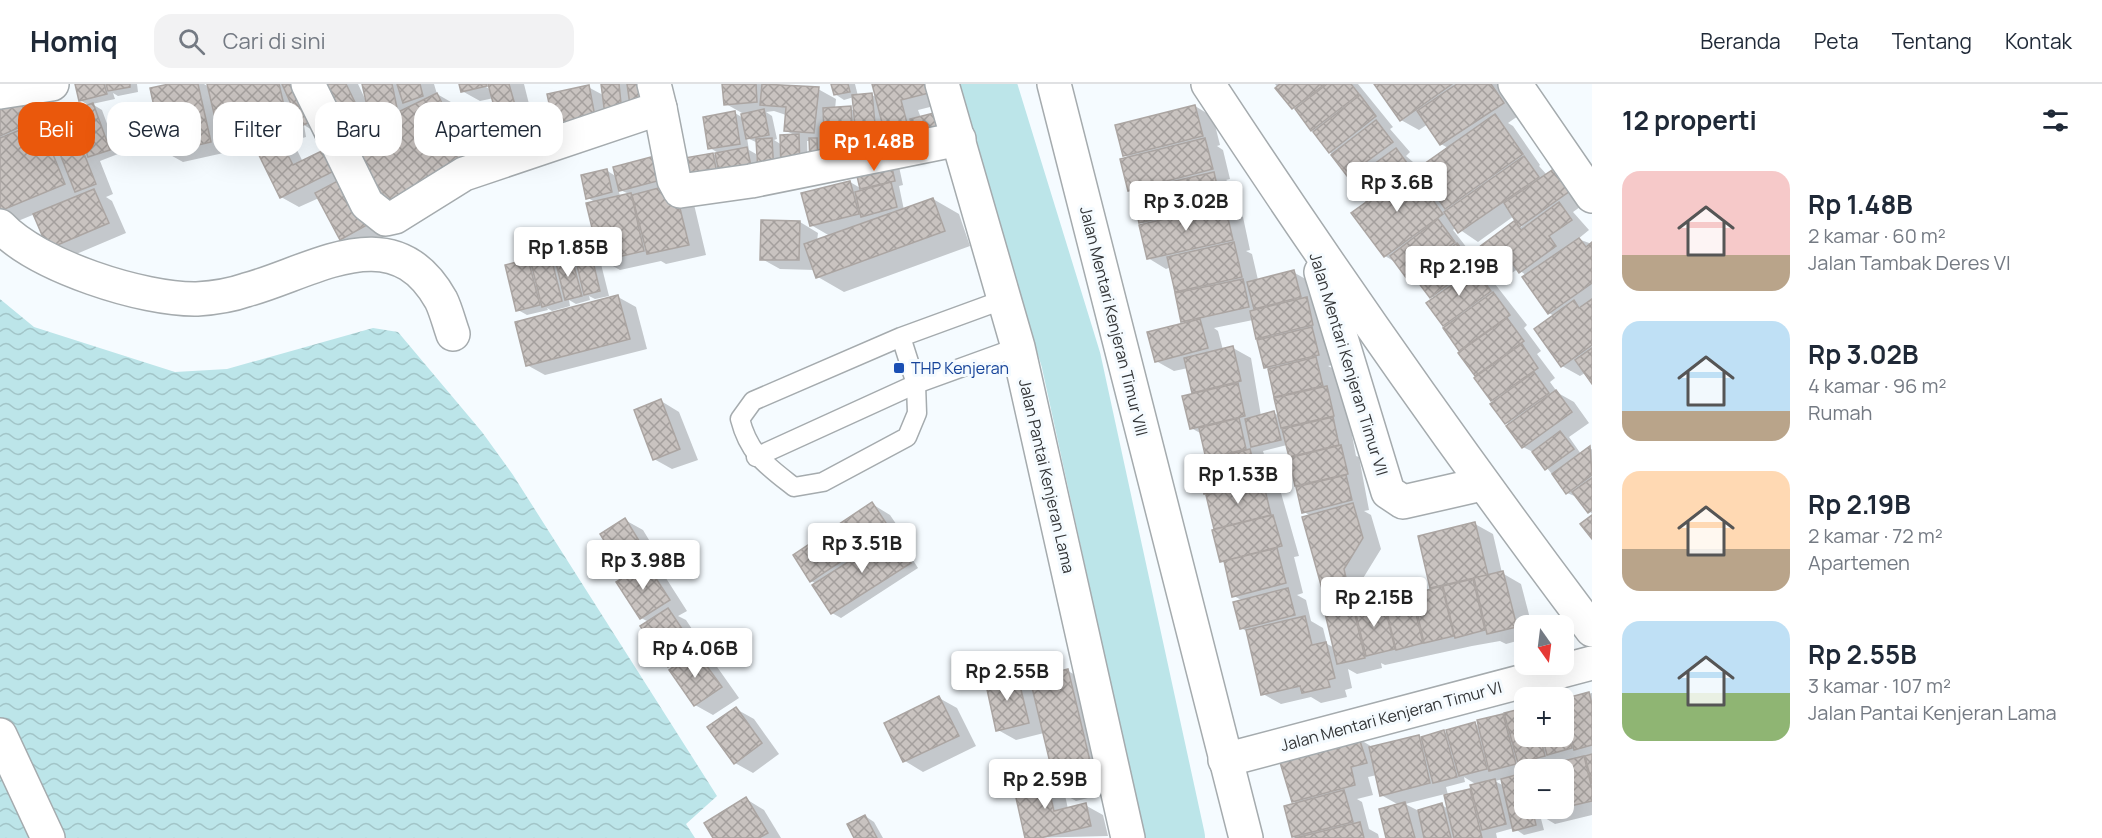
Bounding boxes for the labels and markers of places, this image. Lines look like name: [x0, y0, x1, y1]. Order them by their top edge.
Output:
pin: Rp 1.48B: [812, 121, 936, 172]
pin: Rp 3.6B: [1342, 162, 1452, 213]
pin: Rp 3.02B: [1124, 181, 1248, 232]
pin: Rp 1.85B: [506, 227, 630, 278]
pin: Rp 2.19B: [1397, 246, 1521, 297]
place label: THP Kenjeran: [911, 357, 1009, 379]
marker: THP Kenjeran: [892, 361, 906, 375]
pin: Rp 1.53B: [1176, 454, 1300, 505]
pin: Rp 3.51B: [800, 523, 924, 574]
pin: Rp 3.98B: [581, 540, 705, 591]
pin: Rp 2.15B: [1312, 577, 1436, 628]
pin: Rp 4.06B: [633, 628, 757, 679]
pin: Rp 2.55B: [945, 651, 1069, 702]
pin: Rp 2.59B: [983, 759, 1107, 810]

